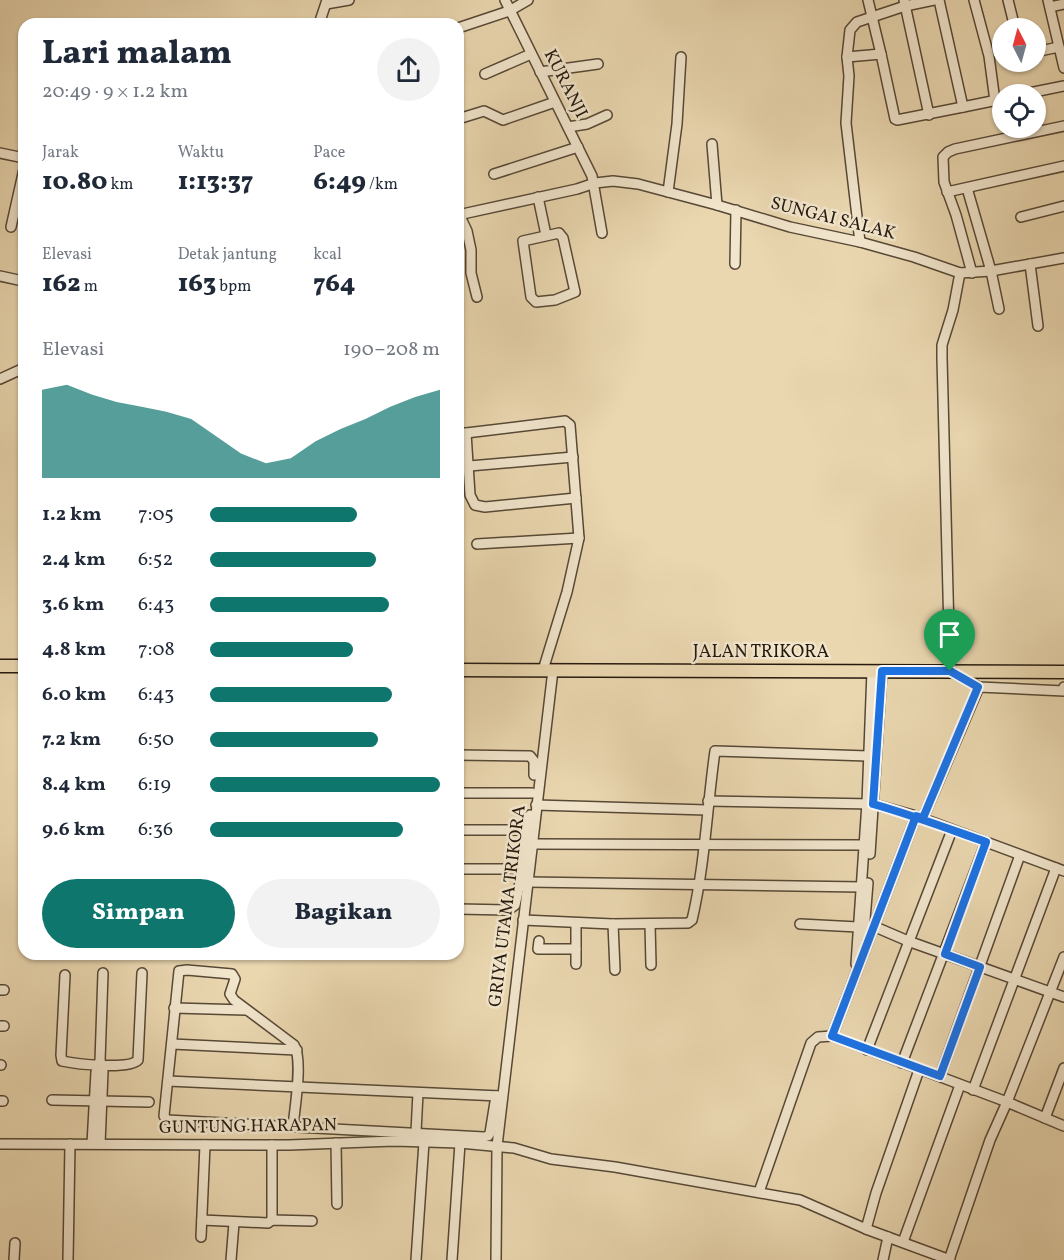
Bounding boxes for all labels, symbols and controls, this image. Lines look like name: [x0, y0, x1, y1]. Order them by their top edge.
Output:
north arrow: [992, 18, 1046, 72]
map controls: [992, 18, 1046, 138]
text: Lari malam: [42, 32, 232, 78]
button: share: [377, 38, 440, 101]
street label: KURANJI: [537, 45, 593, 123]
text: 20:49 · 9 × 1.2 km: [42, 78, 188, 106]
button: locate: [992, 84, 1046, 138]
text: Jarak: [42, 142, 79, 164]
text: Waktu: [178, 142, 224, 164]
text: Pace: [313, 142, 345, 164]
text: 10.80: [42, 164, 107, 200]
text: 1:13:37: [178, 164, 253, 200]
text: 6:49: [313, 164, 366, 200]
text: km: [107, 174, 134, 196]
text: /km: [366, 174, 398, 196]
street label: SUNGAI SALAK: [768, 191, 898, 247]
text: Elevasi: [42, 244, 92, 266]
text: Detak jantung: [178, 244, 277, 266]
text: kcal: [313, 244, 342, 266]
text: 162: [42, 266, 81, 302]
text: 163: [178, 266, 216, 302]
text: 764: [313, 266, 356, 302]
text: m: [81, 276, 98, 298]
text: bpm: [216, 276, 251, 298]
text: Elevasi: [42, 336, 104, 364]
text: 190–208 m: [343, 336, 440, 364]
text: 1.2 km: [42, 501, 102, 529]
text: 7:05: [138, 501, 174, 529]
text: 2.4 km: [42, 546, 106, 574]
text: 6:52: [138, 546, 173, 574]
text: 3.6 km: [42, 591, 104, 619]
text: 6:43: [138, 591, 174, 619]
pin: [924, 609, 975, 671]
icon: arrive: [933, 618, 966, 651]
text: 4.8 km: [42, 636, 106, 664]
text: 7:08: [138, 636, 175, 664]
street label: JALAN TRIKORA: [693, 640, 829, 665]
text: 6.0 km: [42, 681, 106, 709]
text: 6:43: [138, 681, 174, 709]
text: 7.2 km: [42, 726, 101, 754]
text: 6:50: [138, 726, 174, 754]
text: 8.4 km: [42, 771, 106, 799]
text: 6:19: [138, 771, 171, 799]
street label: GRIYA UTAMA TRIKORA: [483, 803, 533, 1008]
text: 9.6 km: [42, 816, 105, 844]
text: 6:36: [138, 816, 173, 844]
button: Simpan: [42, 879, 235, 948]
button: Bagikan: [247, 879, 440, 948]
street label: GUNTUNG HARAPAN: [159, 1113, 337, 1141]

